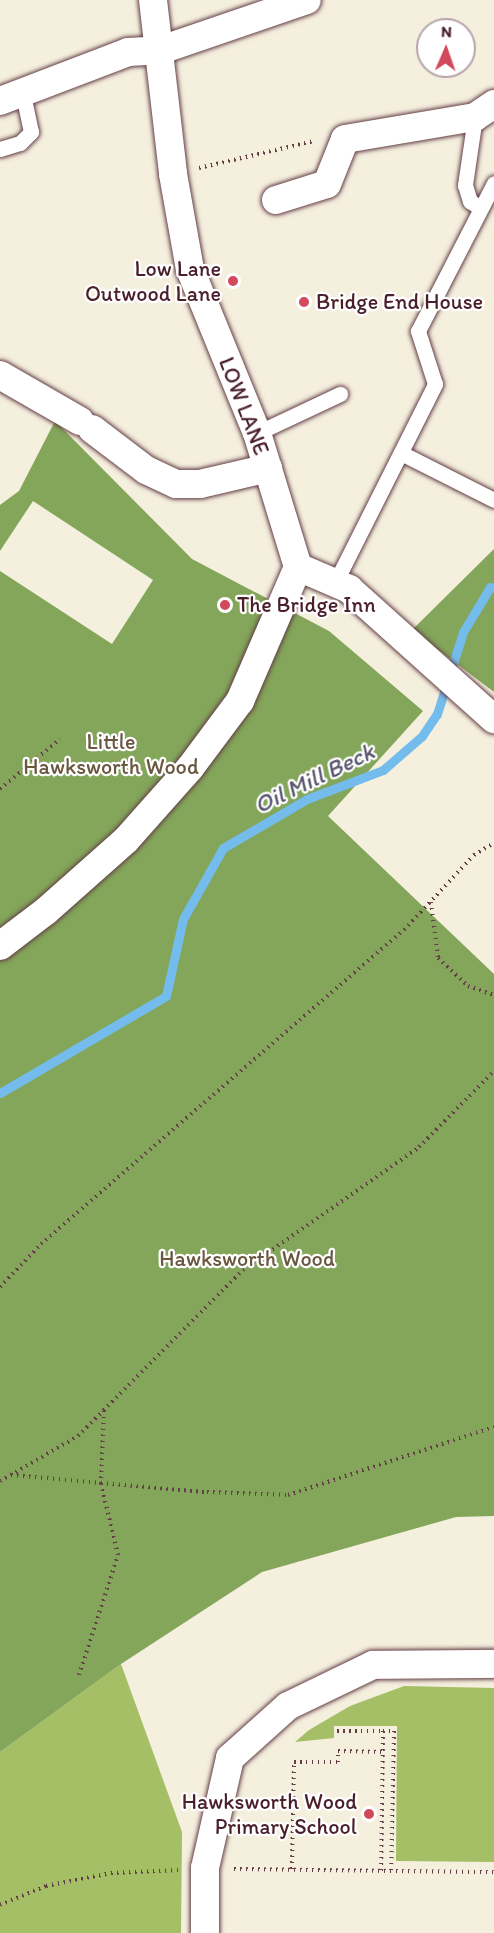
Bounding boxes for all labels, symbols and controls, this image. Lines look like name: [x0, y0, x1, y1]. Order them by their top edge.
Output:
north arrow: [416, 18, 476, 78]
text: N: [441, 22, 452, 41]
place label: Low Lane Outwood Lane: [85, 255, 221, 306]
marker: Low Lane Outwood Lane: [226, 274, 240, 288]
place label: Bridge End House: [316, 289, 483, 315]
marker: Bridge End House: [297, 295, 311, 309]
street label: LOW LANE: [213, 353, 275, 459]
place label: The Bridge Inn: [237, 592, 376, 618]
marker: The Bridge Inn: [218, 598, 232, 612]
park label: Little Hawksworth Wood: [24, 728, 198, 780]
water label: Oil Mill Beck: [249, 737, 379, 819]
park label: Hawksworth Wood: [160, 1246, 334, 1272]
place label: Hawksworth Wood Primary School: [182, 1788, 357, 1840]
marker: Hawksworth Wood Primary School: [362, 1807, 376, 1821]

